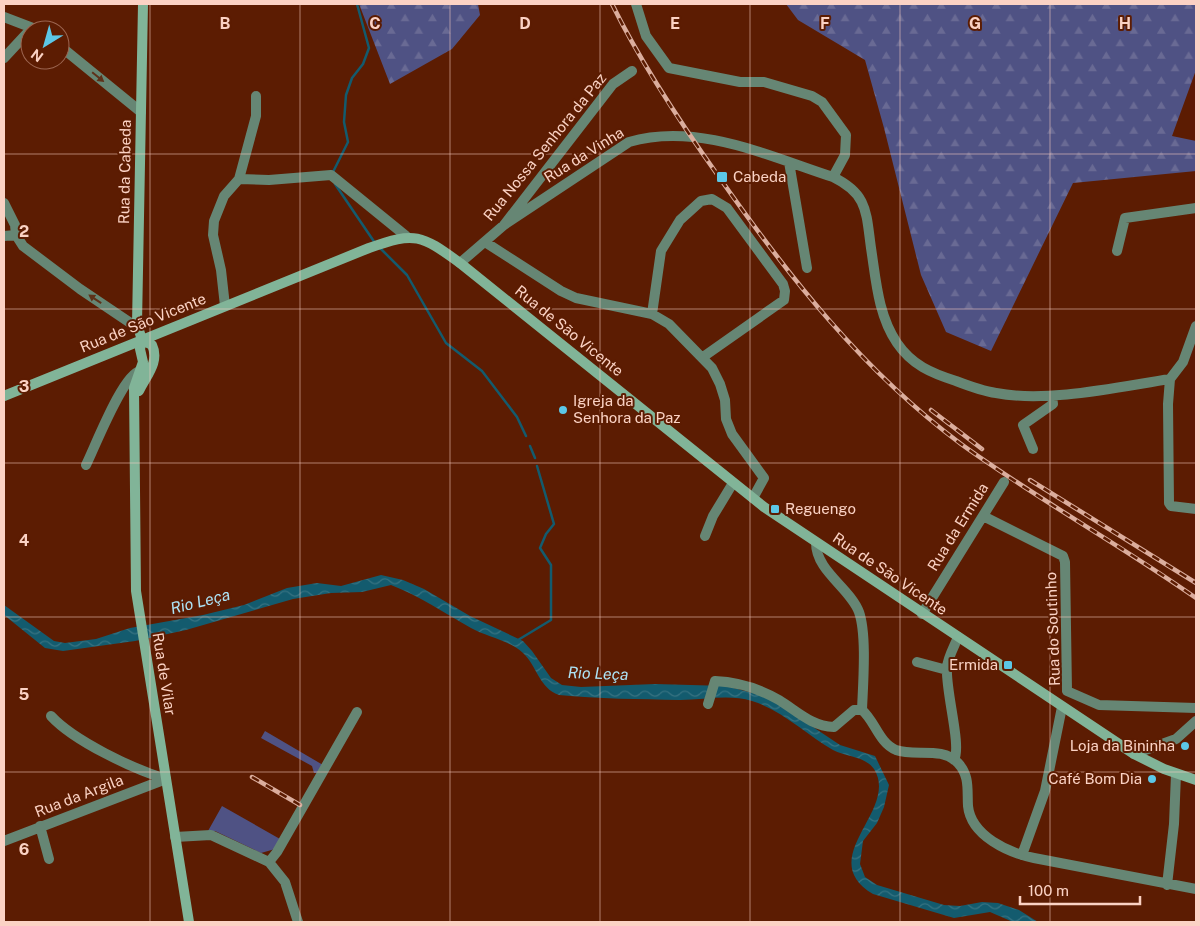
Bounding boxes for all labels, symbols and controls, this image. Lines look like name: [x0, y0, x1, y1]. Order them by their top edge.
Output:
text: B: [220, 14, 231, 33]
text: C: [369, 14, 381, 33]
text: D: [519, 14, 531, 33]
text: E: [670, 14, 680, 33]
text: F: [820, 14, 830, 33]
text: G: [969, 14, 981, 33]
text: H: [1119, 14, 1131, 33]
north arrow: [20, 20, 70, 70]
text: N: [28, 46, 46, 65]
street label: Rua Nossa Senhora da Paz: [480, 69, 609, 224]
one-way arrow: [91, 72, 104, 83]
street label: Rua da Cabeda: [115, 120, 134, 224]
street label: Rua da Vinha: [541, 123, 627, 186]
place label: Cabeda: [733, 168, 786, 185]
marker: Cabeda: [715, 170, 729, 184]
text: 2: [19, 222, 29, 241]
street label: Rua de São Vicente: [512, 282, 627, 379]
street label: Rua de São Vicente: [77, 289, 208, 356]
one-way arrow: [89, 294, 102, 304]
text: 3: [19, 377, 29, 396]
place label: Igreja da Senhora da Paz: [573, 392, 680, 426]
marker: Igreja da Senhora da Paz: [557, 404, 569, 416]
street label: Rua da Ermida: [924, 480, 991, 574]
place label: Reguengo: [785, 500, 856, 517]
marker: Reguengo: [769, 503, 781, 515]
street label: Rua de São Vicente: [830, 529, 951, 618]
text: 4: [19, 531, 30, 550]
street label: Rua do Soutinho: [1042, 572, 1063, 686]
water label: Rio Leça: [168, 585, 232, 618]
street label: Rua de Vilar: [150, 631, 179, 717]
place label: Ermida: [949, 656, 998, 673]
marker: Ermida: [1002, 659, 1014, 671]
water label: Rio Leça: [567, 663, 629, 684]
text: 5: [19, 685, 30, 704]
place label: Loja da Bininha: [1070, 737, 1175, 754]
marker: Loja da Bininha: [1179, 740, 1191, 752]
place label: Café Bom Dia: [1048, 770, 1142, 787]
street label: Rua da Argila: [32, 771, 126, 820]
marker: Café Bom Dia: [1146, 773, 1158, 785]
text: 6: [19, 840, 29, 859]
scale bar: [1020, 874, 1140, 906]
text: 100 m: [1028, 882, 1069, 899]

